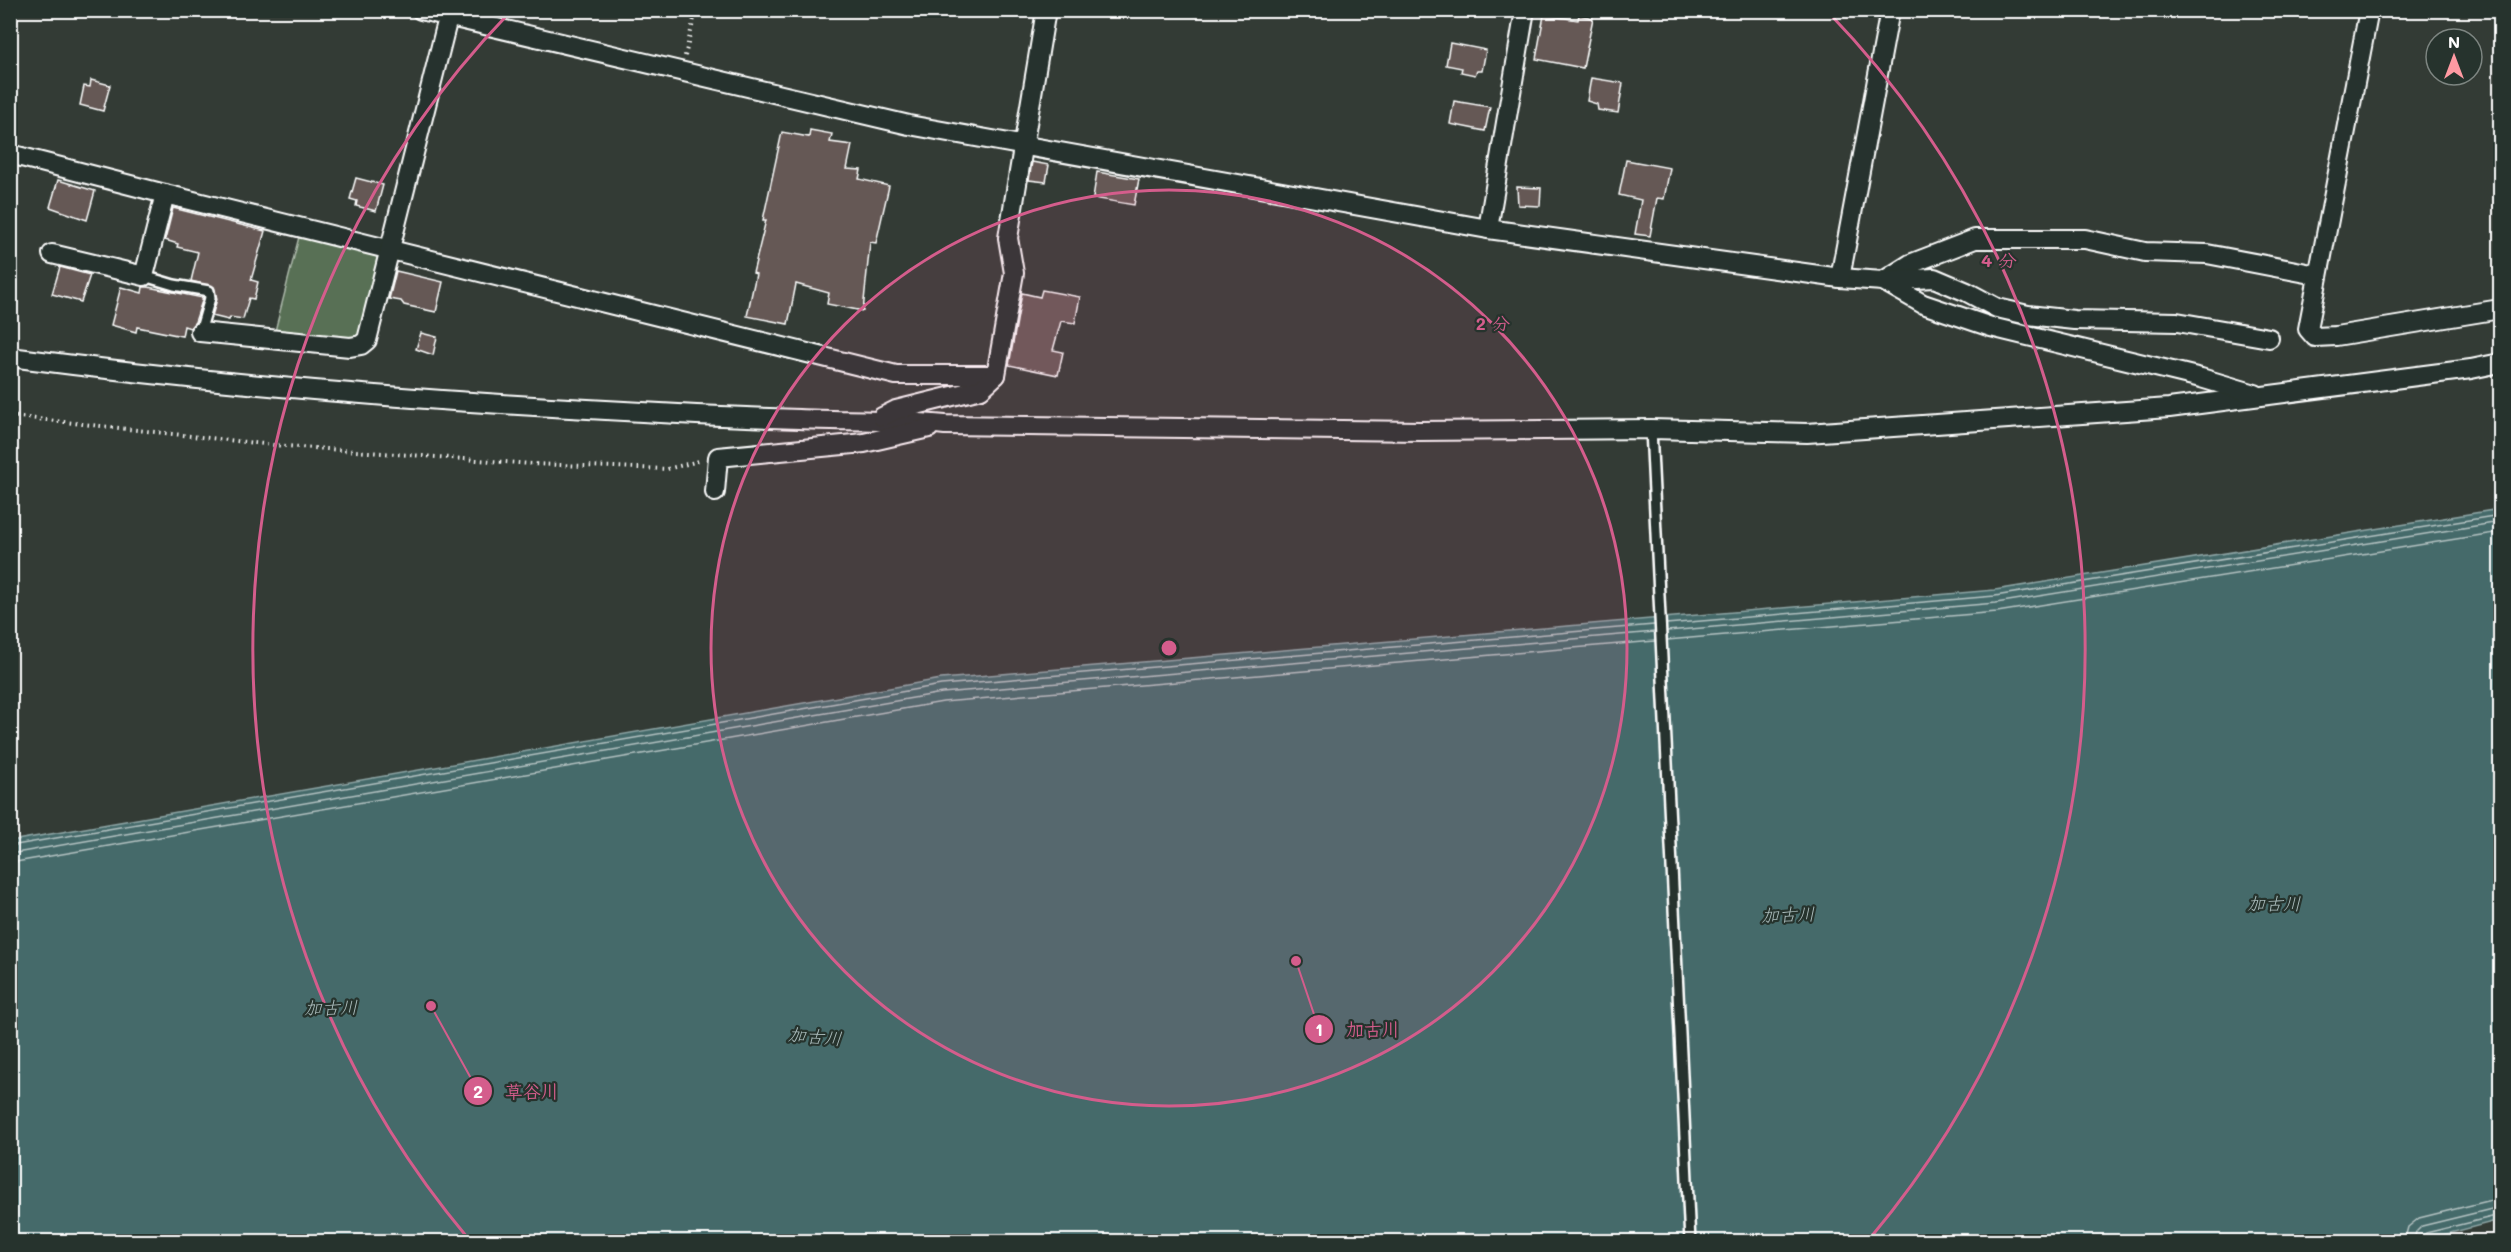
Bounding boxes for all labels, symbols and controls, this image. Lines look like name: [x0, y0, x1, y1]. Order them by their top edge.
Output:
north arrow: [2424, 27, 2484, 87]
text: N: [2448, 31, 2460, 52]
text: 4 分: [1981, 248, 2017, 272]
text: 2 分: [1476, 311, 1510, 335]
centre of rings: [1159, 638, 1179, 658]
water label: 加古川: [2247, 891, 2301, 915]
water label: 加古川: [1761, 901, 1815, 927]
water label: 加古川: [304, 995, 358, 1019]
callout: 加古川: [1304, 1011, 1412, 1047]
text: 1: [1315, 1017, 1323, 1041]
text: 加古川: [1346, 1017, 1400, 1041]
water label: 加古川: [787, 1022, 843, 1050]
callout: 草谷川: [463, 1073, 571, 1109]
text: 2: [473, 1079, 483, 1103]
text: 草谷川: [505, 1079, 559, 1103]

